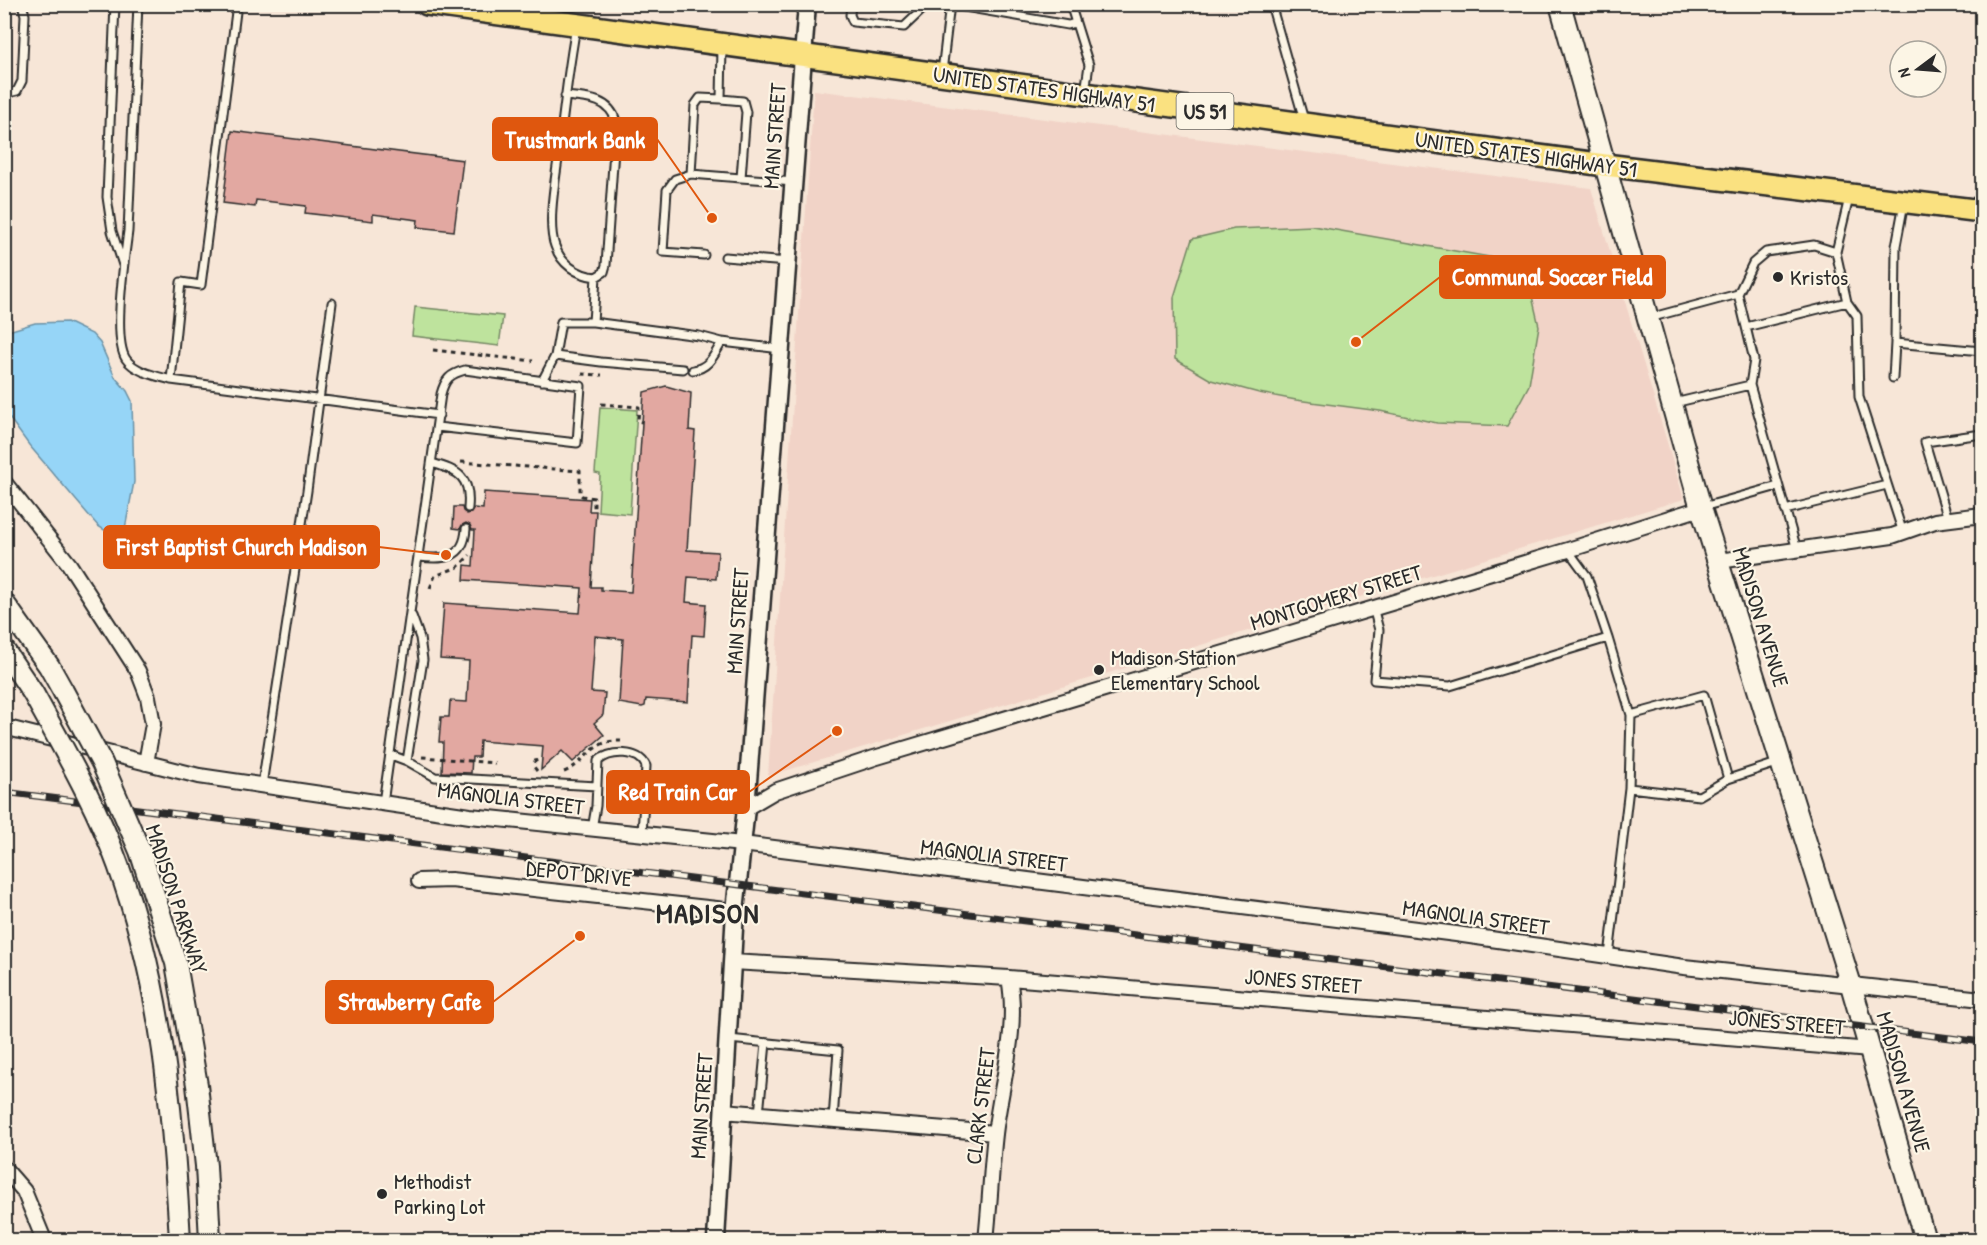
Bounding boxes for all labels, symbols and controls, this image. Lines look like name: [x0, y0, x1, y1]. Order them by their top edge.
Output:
north arrow: [1888, 39, 1948, 99]
street label: UNITED STATES HIGHWAY 51: [931, 59, 1157, 119]
text: N: [1892, 66, 1915, 80]
street label: MAIN STREET: [755, 81, 793, 190]
road number: US 51: [1176, 93, 1234, 129]
callout: Trustmark Bank: [493, 118, 657, 160]
text: Trustmark Bank: [504, 123, 645, 155]
street label: UNITED STATES HIGHWAY 51: [1413, 124, 1639, 184]
callout: Communal Soccer Field: [1440, 256, 1665, 298]
text: Communal Soccer Field: [1452, 260, 1653, 292]
place label: Kristos: [1790, 262, 1848, 292]
marker: Kristos: [1771, 270, 1785, 284]
callout: First Baptist Church Madison: [104, 526, 379, 568]
text: First Baptist Church Madison: [116, 530, 367, 563]
street label: MADISON AVENUE: [1725, 543, 1797, 691]
street label: MONTGOMERY STREET: [1247, 556, 1426, 637]
street label: MAIN STREET: [718, 566, 756, 675]
place label: Madison Station Elementary School: [1111, 642, 1260, 697]
marker: Madison Station Elementary School: [1092, 663, 1106, 677]
callout: Red Train Car: [607, 771, 749, 813]
street label: MAGNOLIA STREET: [436, 774, 587, 822]
text: Red Train Car: [619, 775, 738, 807]
street label: MADISON PARKWAY: [139, 820, 215, 978]
street label: MAGNOLIA STREET: [919, 831, 1070, 879]
street label: DEPOT DRIVE: [525, 853, 634, 893]
street label: MAGNOLIA STREET: [1401, 892, 1552, 942]
district label: MADISON: [656, 894, 760, 932]
street label: JONES STREET: [1243, 961, 1363, 1001]
callout: Strawberry Cafe: [326, 981, 493, 1023]
text: Strawberry Cafe: [338, 985, 482, 1018]
street label: JONES STREET: [1727, 1002, 1847, 1042]
street label: MADISON AVENUE: [1870, 1008, 1938, 1156]
street label: CLARK STREET: [958, 1045, 1002, 1166]
street label: MAIN STREET: [682, 1051, 720, 1160]
place label: Methodist Parking Lot: [394, 1166, 486, 1221]
marker: Methodist Parking Lot: [375, 1187, 389, 1201]

